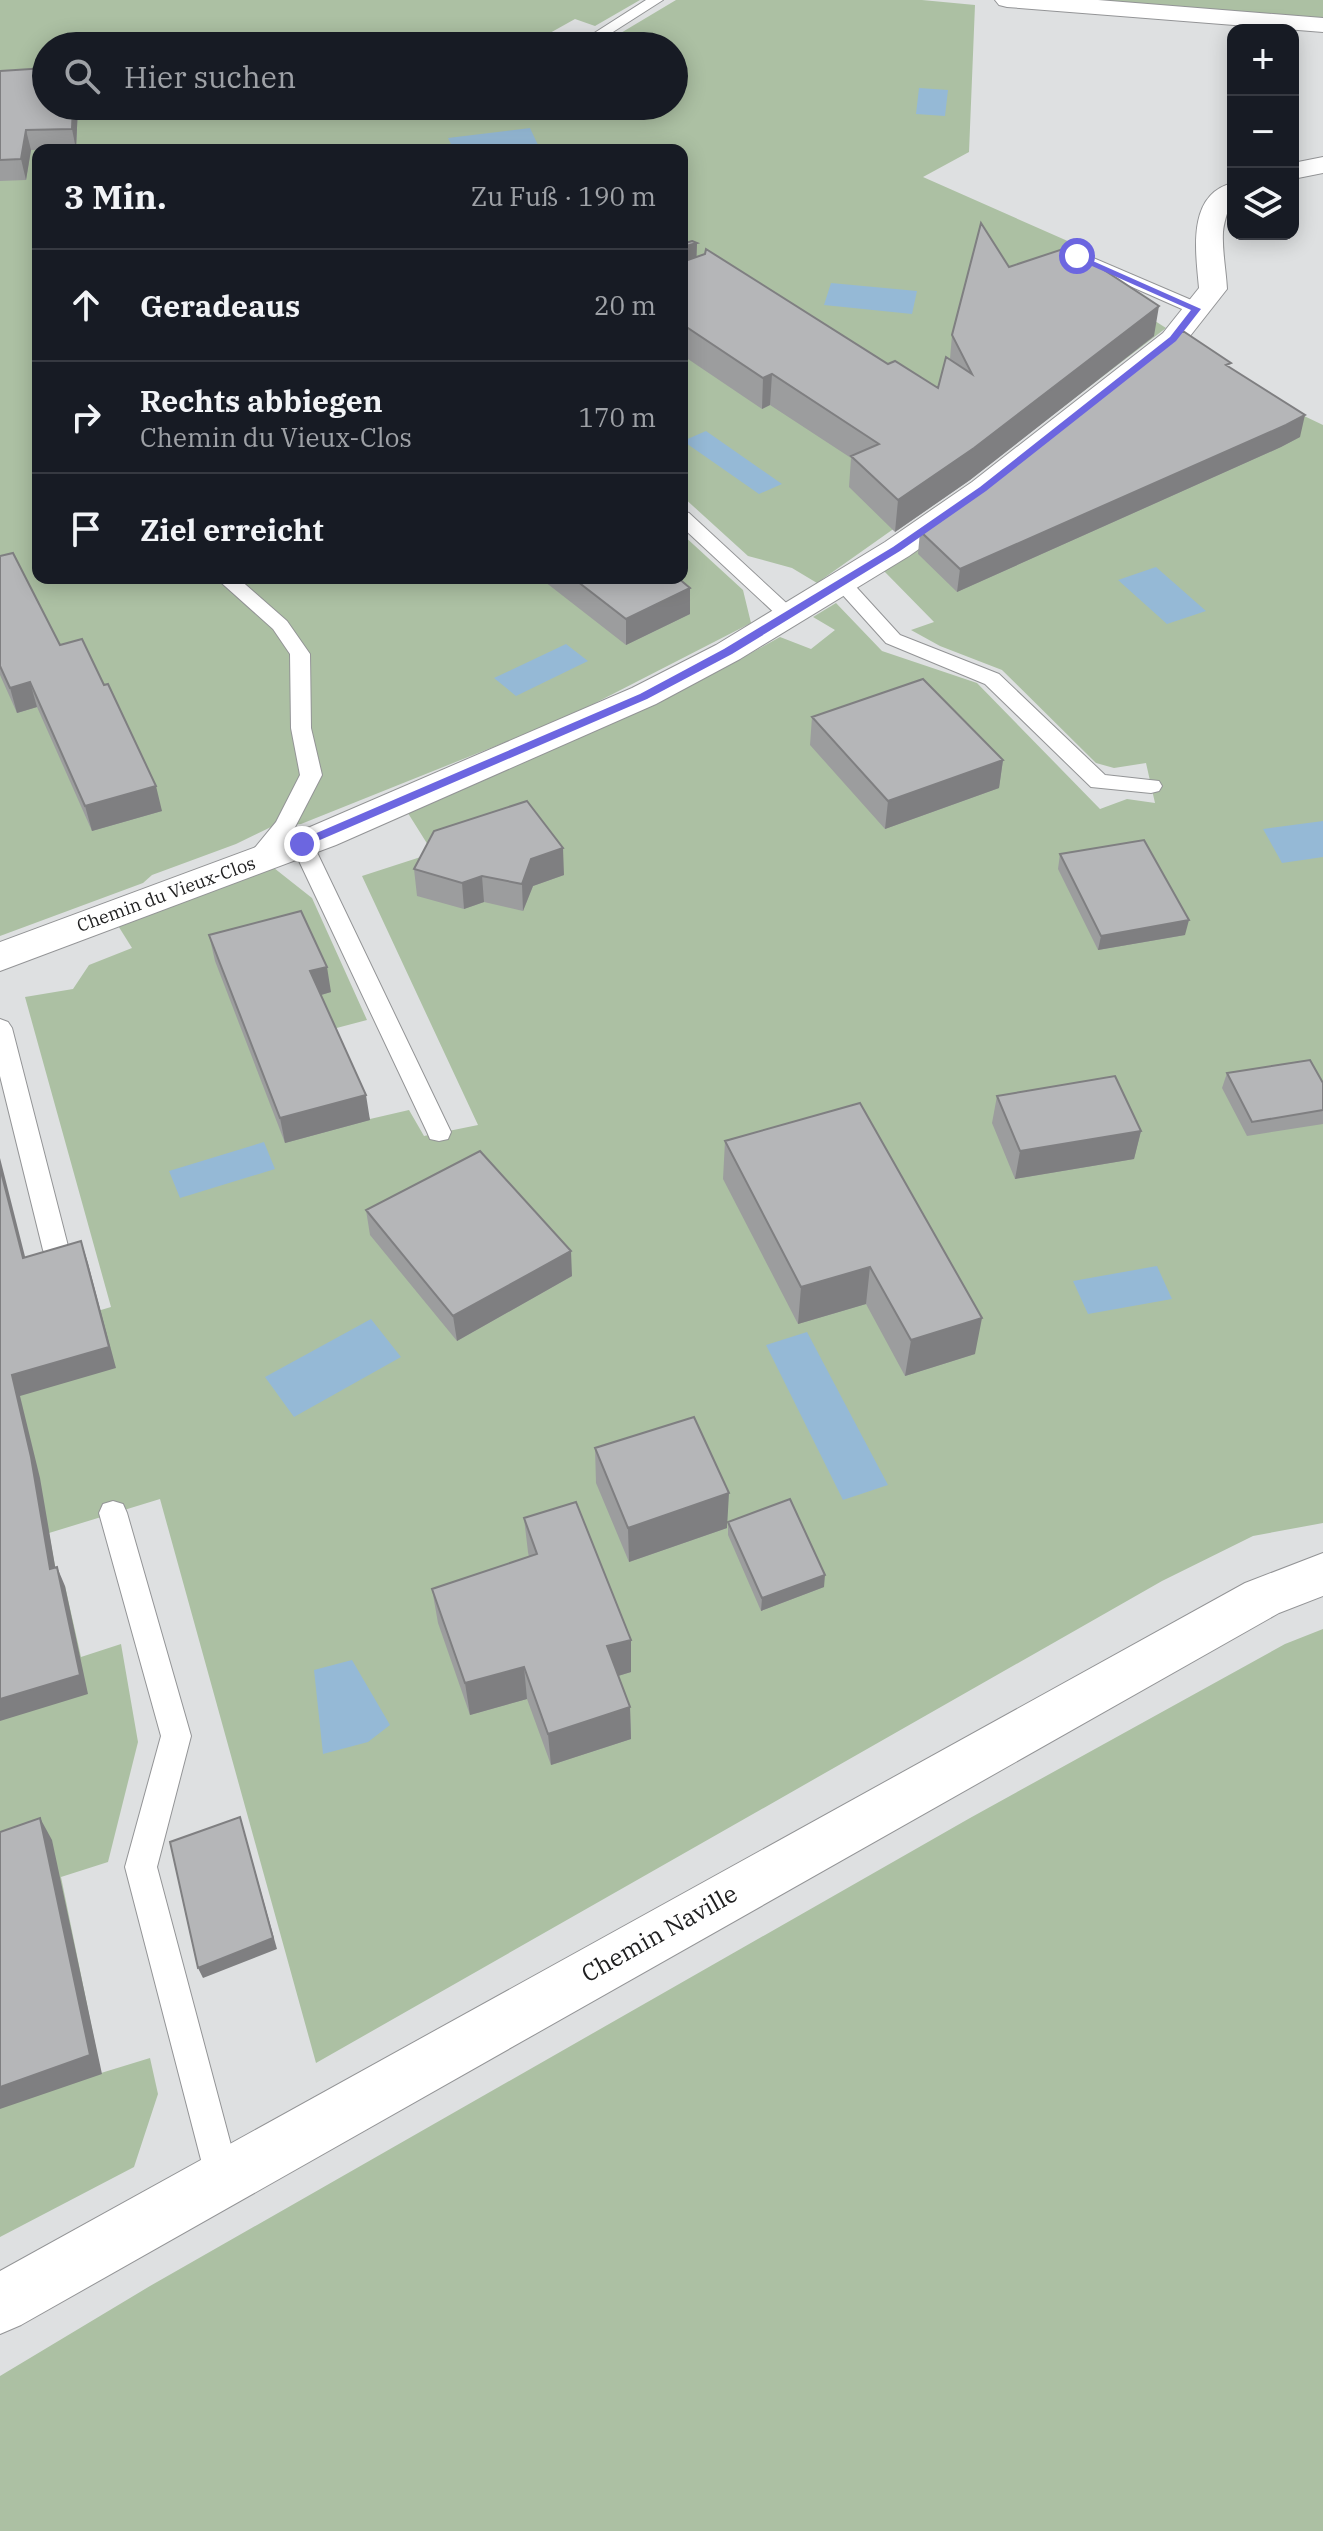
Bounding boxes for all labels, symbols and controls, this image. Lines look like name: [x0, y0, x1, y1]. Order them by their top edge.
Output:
map controls: [1227, 24, 1299, 240]
button: +: [1227, 24, 1299, 96]
search box: [32, 32, 688, 120]
icon: search: [60, 54, 104, 98]
text: Hier suchen: [124, 57, 296, 96]
button: −: [1227, 96, 1299, 168]
button: layers: [1227, 168, 1299, 240]
text: 3 Min.: [64, 174, 167, 218]
text: Zu Fuß · 190 m: [471, 179, 656, 213]
route start: [1059, 238, 1095, 274]
icon: ahead: [64, 283, 108, 327]
text: Geradeaus: [140, 286, 300, 325]
text: 20 m: [594, 288, 656, 322]
text: Rechts abbiegen: [140, 381, 383, 420]
icon: right: [64, 395, 108, 439]
text: 170 m: [578, 400, 656, 434]
text: Chemin du Vieux-Clos: [140, 420, 412, 454]
icon: arrive: [64, 507, 108, 551]
text: Ziel erreicht: [140, 510, 324, 549]
route end: [284, 826, 320, 862]
street label: Chemin du Vieux-Clos: [74, 851, 258, 937]
street label: Chemin Naville: [575, 1877, 743, 1989]

